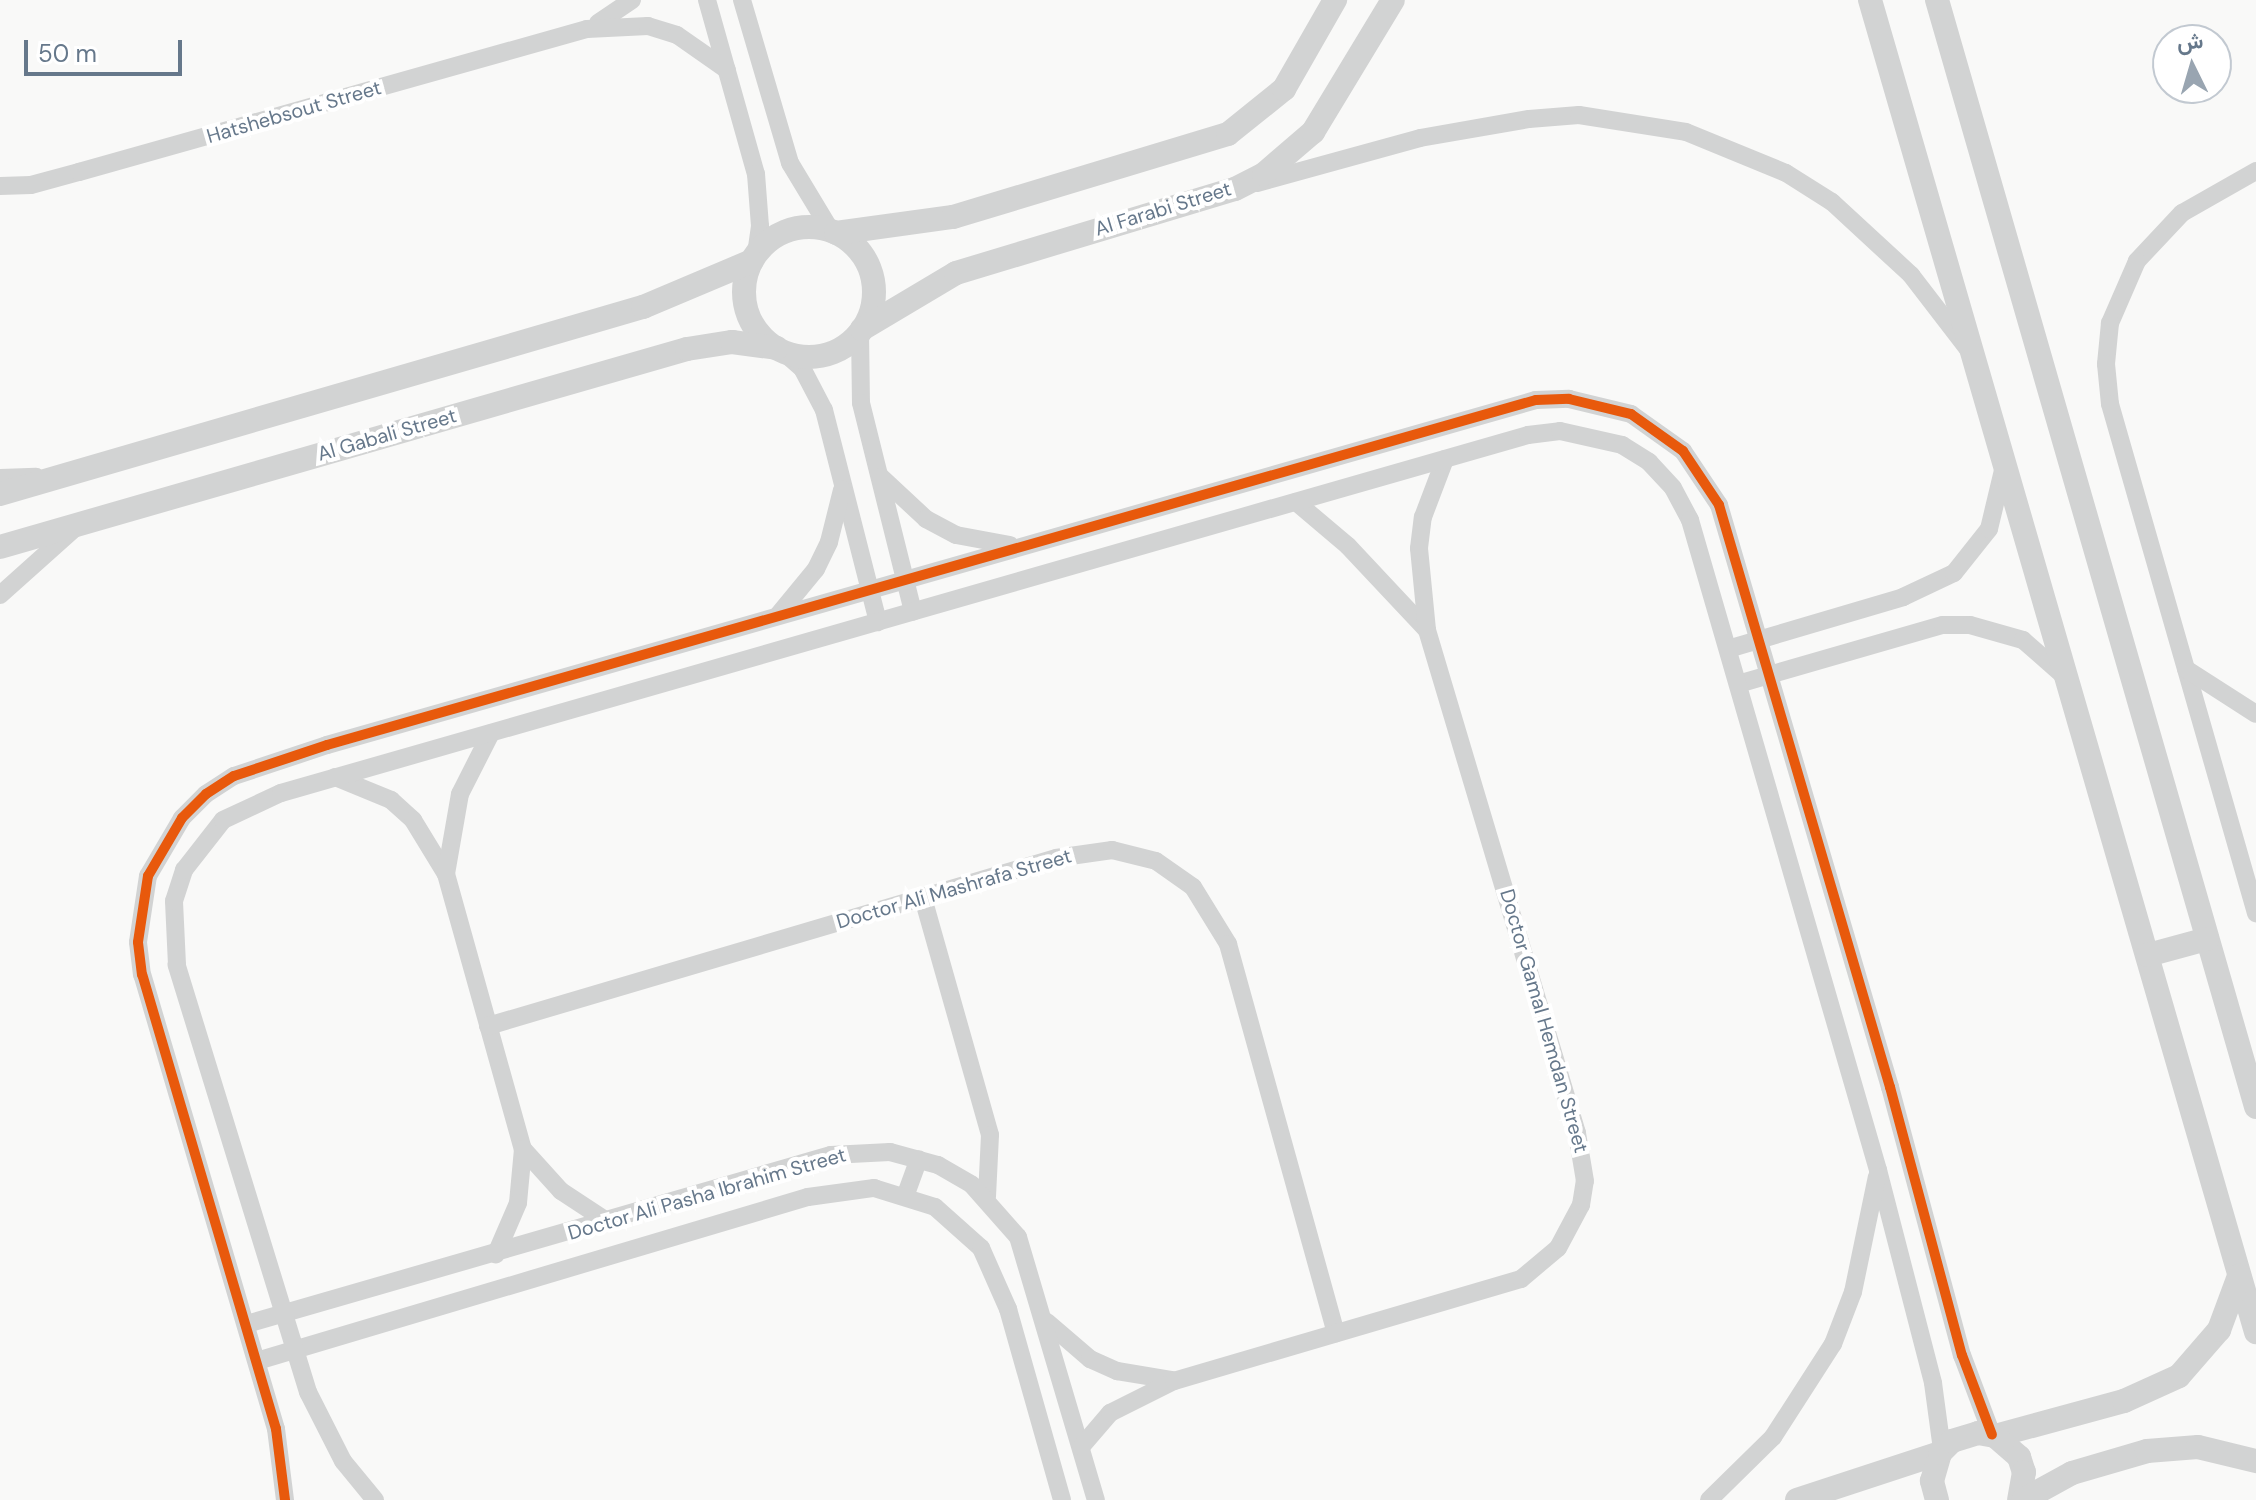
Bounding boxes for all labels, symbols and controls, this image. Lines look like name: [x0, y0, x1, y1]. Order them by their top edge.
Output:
scale bar: [28, 24, 186, 74]
north arrow: [2152, 24, 2232, 104]
text: ش: [2176, 26, 2204, 57]
text: 50 m: [38, 38, 97, 69]
street label: Hatshebsout Street: [204, 76, 384, 148]
street label: Al Farabi Street: [1092, 177, 1234, 241]
street label: Al Gabali Street: [315, 404, 459, 466]
street label: Doctor Ali Mashrafa Street: [834, 844, 1074, 934]
street label: Doctor Gamal Hemdan Street: [1495, 886, 1593, 1156]
street label: Doctor Ali Pasha Ibrahim Street: [565, 1143, 849, 1245]

